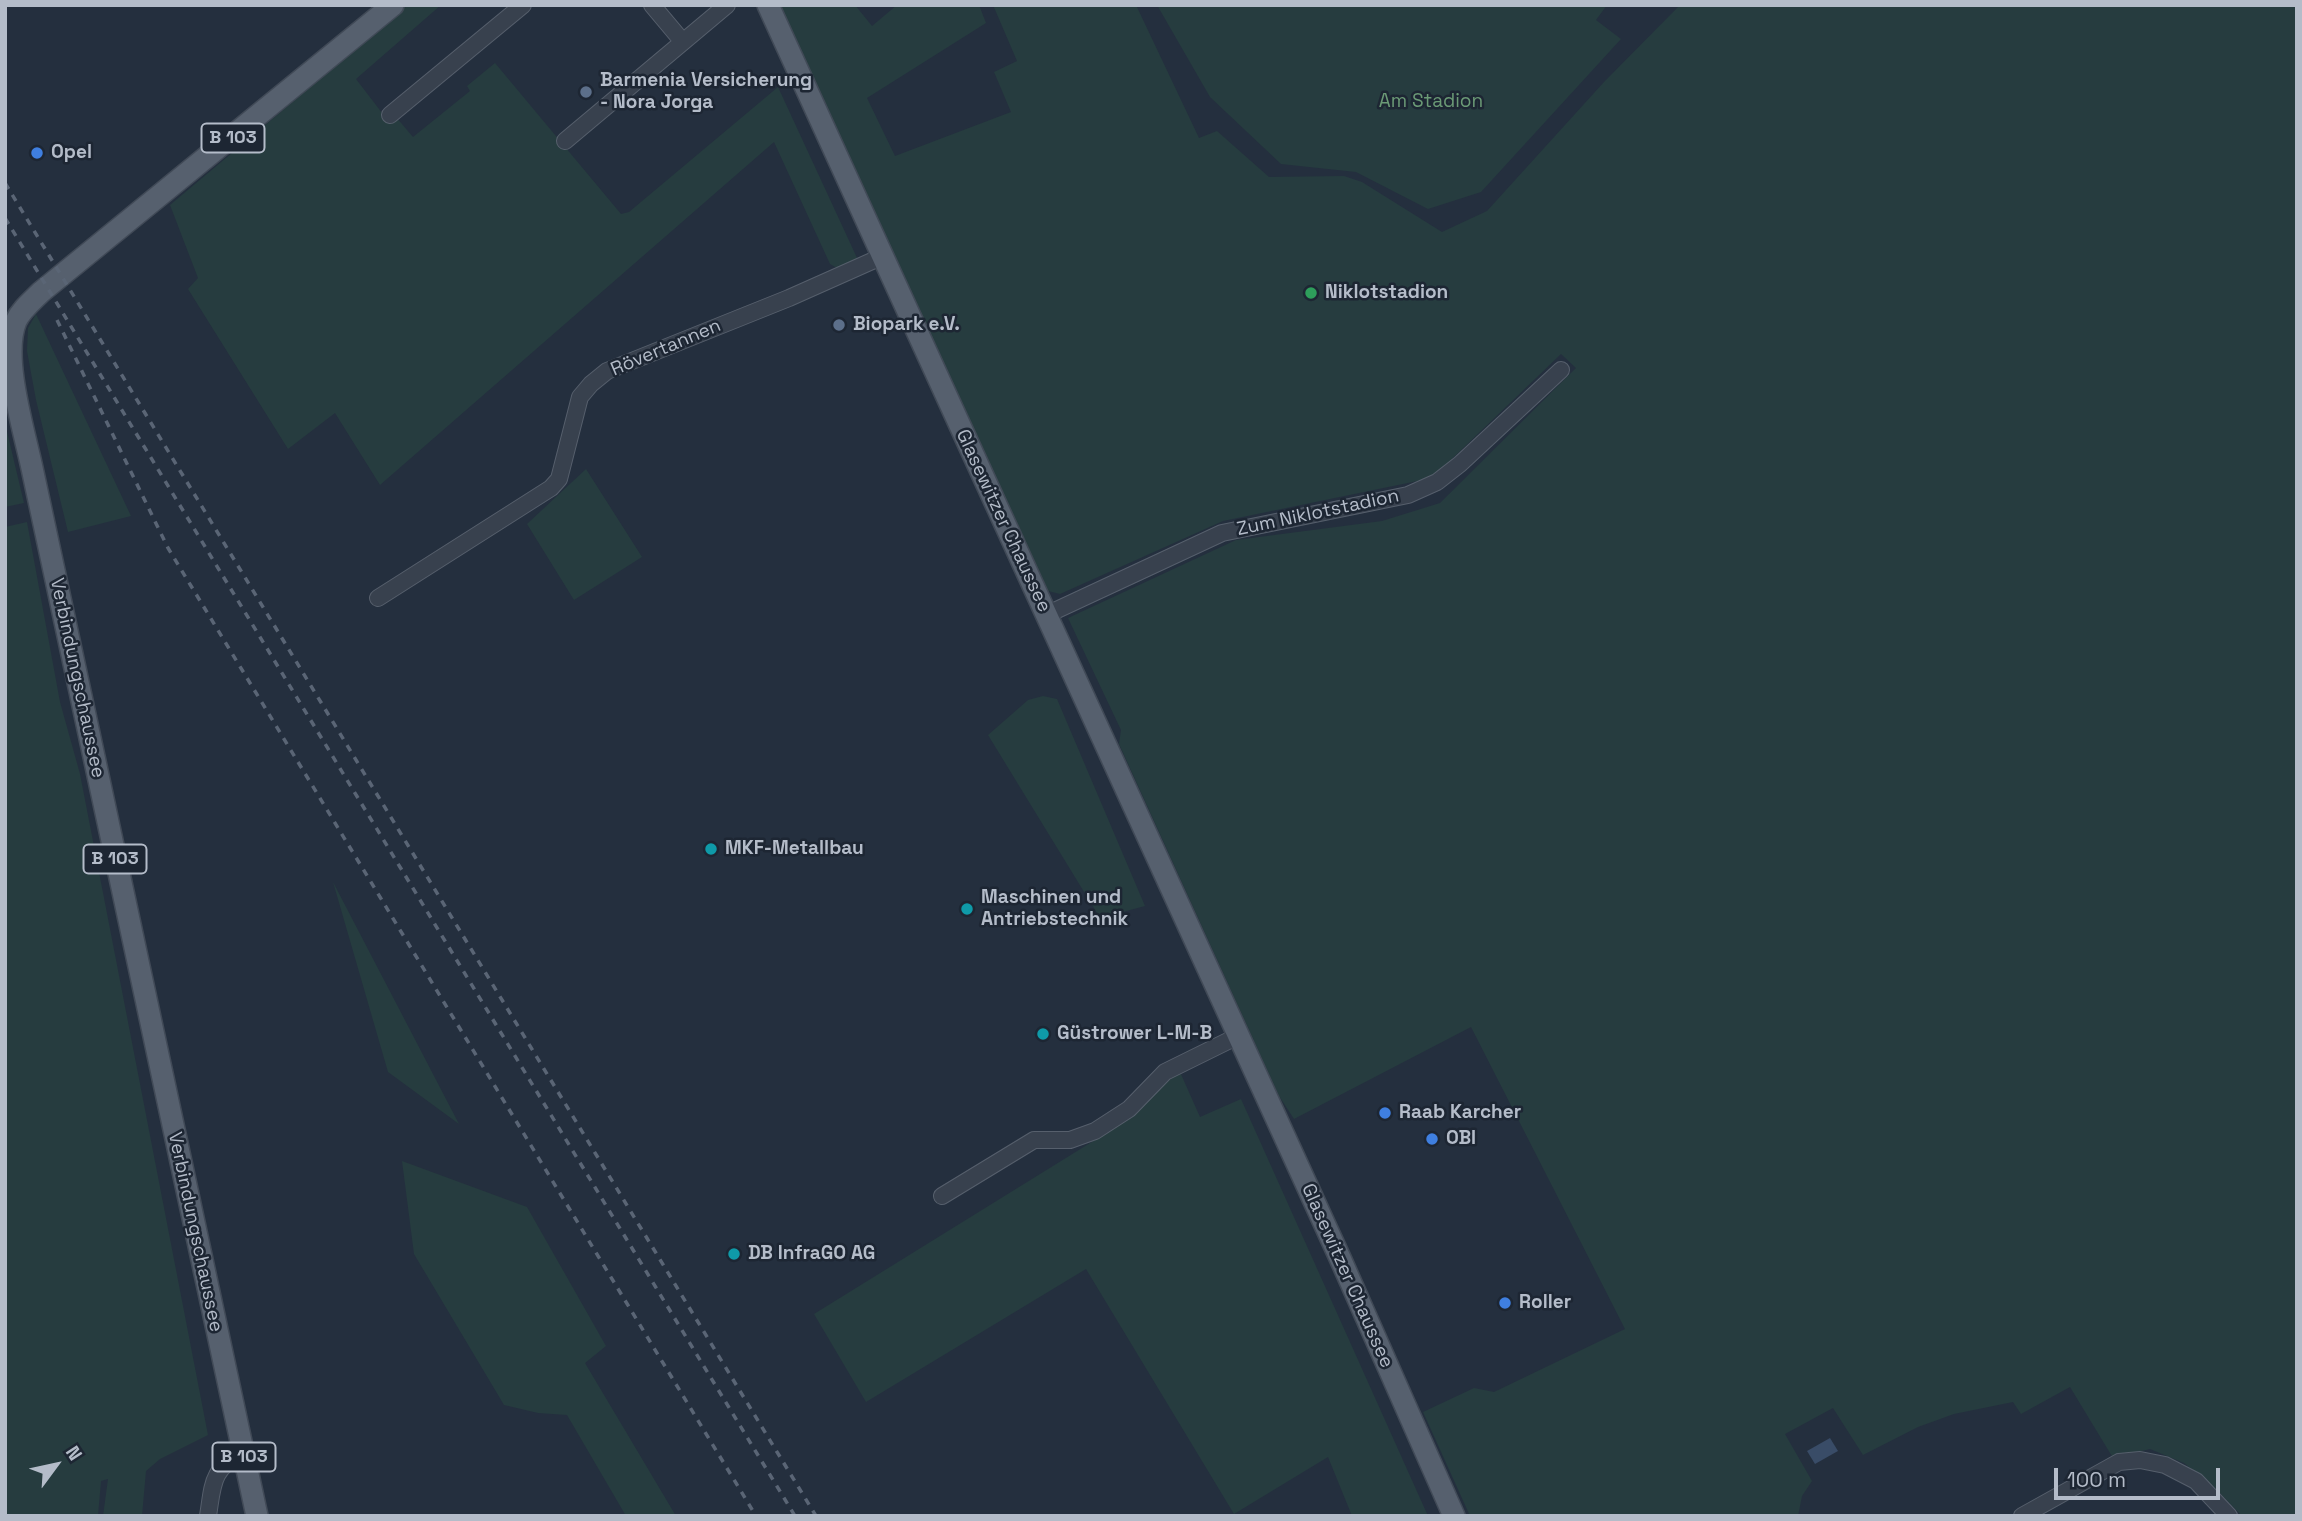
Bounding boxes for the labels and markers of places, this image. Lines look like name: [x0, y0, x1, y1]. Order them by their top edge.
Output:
place label: Barmenia Versicherung - Nora Jorga: [600, 70, 812, 114]
marker: Barmenia Versicherung - Nora Jorga: [578, 84, 594, 100]
place label: Opel: [51, 142, 92, 164]
marker: Opel: [29, 145, 45, 161]
place label: Niklotstadion: [1325, 282, 1448, 304]
marker: Niklotstadion: [1303, 285, 1319, 301]
place label: Biopark e.V.: [853, 314, 960, 336]
marker: Biopark e.V.: [831, 317, 847, 333]
place label: MKF-Metallbau: [725, 838, 864, 860]
marker: MKF-Metallbau: [703, 841, 719, 857]
place label: Maschinen und Antriebstechnik: [981, 887, 1128, 931]
marker: Maschinen und Antriebstechnik: [959, 901, 975, 917]
place label: Güstrower L-M-B: [1057, 1023, 1212, 1045]
marker: Güstrower L-M-B: [1035, 1026, 1051, 1042]
place label: Raab Karcher: [1399, 1102, 1521, 1124]
marker: Raab Karcher: [1377, 1105, 1393, 1121]
place label: OBI: [1446, 1128, 1476, 1150]
marker: OBI: [1424, 1131, 1440, 1147]
place label: DB InfraGO AG: [748, 1243, 875, 1265]
marker: DB InfraGO AG: [726, 1246, 742, 1262]
place label: Roller: [1519, 1292, 1571, 1314]
marker: Roller: [1497, 1295, 1513, 1311]

